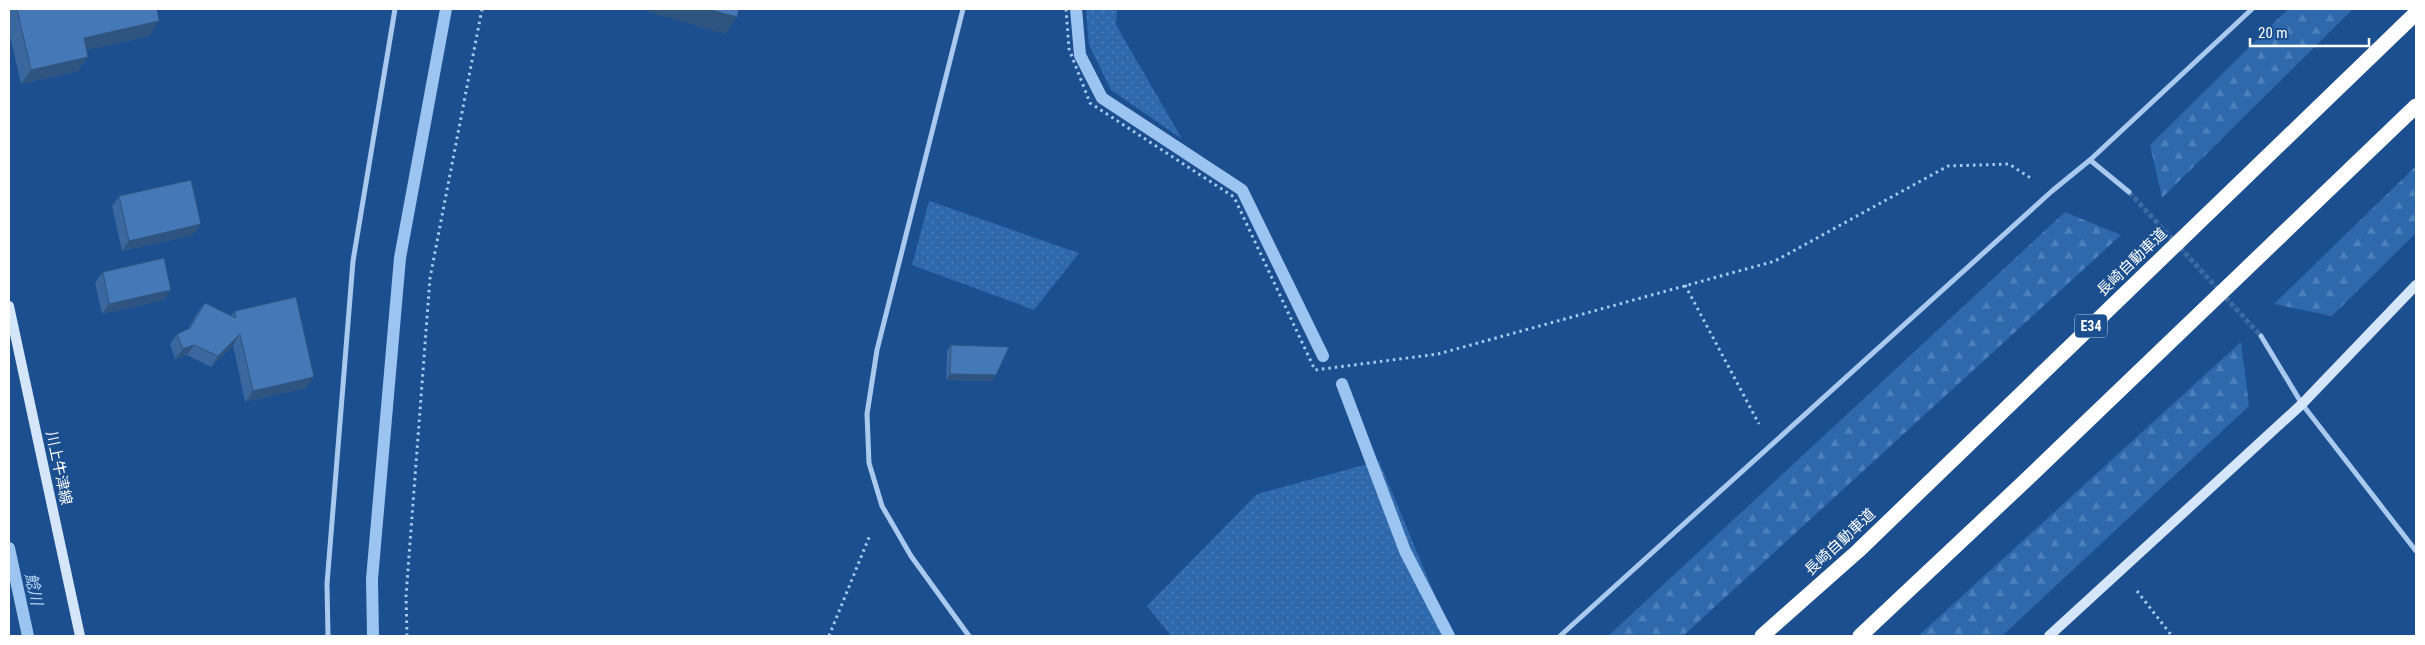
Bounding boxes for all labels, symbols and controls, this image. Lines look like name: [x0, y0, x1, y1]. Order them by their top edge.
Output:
scale bar: [2250, 15, 2369, 47]
text: 20 m: [2258, 24, 2288, 42]
street label: 長崎自動車道: [2093, 224, 2171, 300]
road number: E34: [2075, 314, 2107, 338]
street label: 川上牛津線: [42, 429, 76, 507]
street label: 長崎自動車道: [1801, 505, 1879, 579]
water label: 鯰川: [21, 571, 47, 609]

